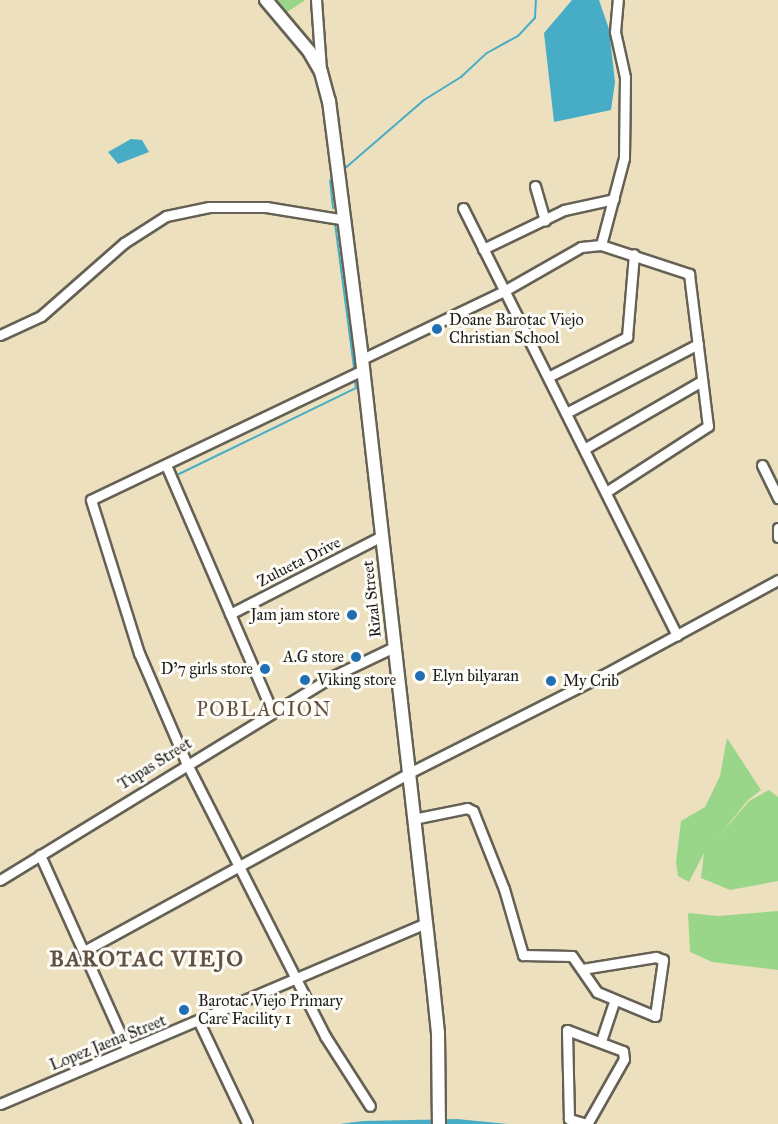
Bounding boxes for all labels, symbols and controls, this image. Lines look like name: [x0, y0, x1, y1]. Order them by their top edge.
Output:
place label: Doane Barotac Viejo Christian School: [449, 310, 584, 348]
marker: Doane Barotac Viejo Christian School: [430, 322, 444, 336]
street label: Zulueta Drive: [254, 533, 344, 591]
street label: Rizal Street: [358, 560, 386, 638]
place label: Jam jam store: [251, 605, 340, 625]
marker: Jam jam store: [345, 608, 359, 622]
place label: A.G store: [283, 647, 344, 667]
marker: A.G store: [349, 650, 363, 664]
place label: D'7 girls store: [161, 659, 253, 679]
marker: D'7 girls store: [258, 662, 272, 676]
place label: Elyn bilyaran: [432, 666, 519, 686]
marker: Elyn bilyaran: [413, 669, 427, 683]
place label: Viking store: [317, 670, 396, 690]
place label: My Crib: [563, 671, 619, 691]
marker: Viking store: [298, 673, 312, 687]
marker: My Crib: [544, 674, 558, 688]
district label: POBLACION: [196, 697, 332, 721]
street label: Tupas Street: [115, 734, 195, 794]
district label: BAROTAC VIEJO: [49, 946, 245, 972]
place label: Barotac Viejo Primary Care Facility 1: [198, 991, 343, 1029]
marker: Barotac Viejo Primary Care Facility 1: [175, 1001, 193, 1019]
street label: Lopez Jaena Street: [47, 1011, 169, 1075]

